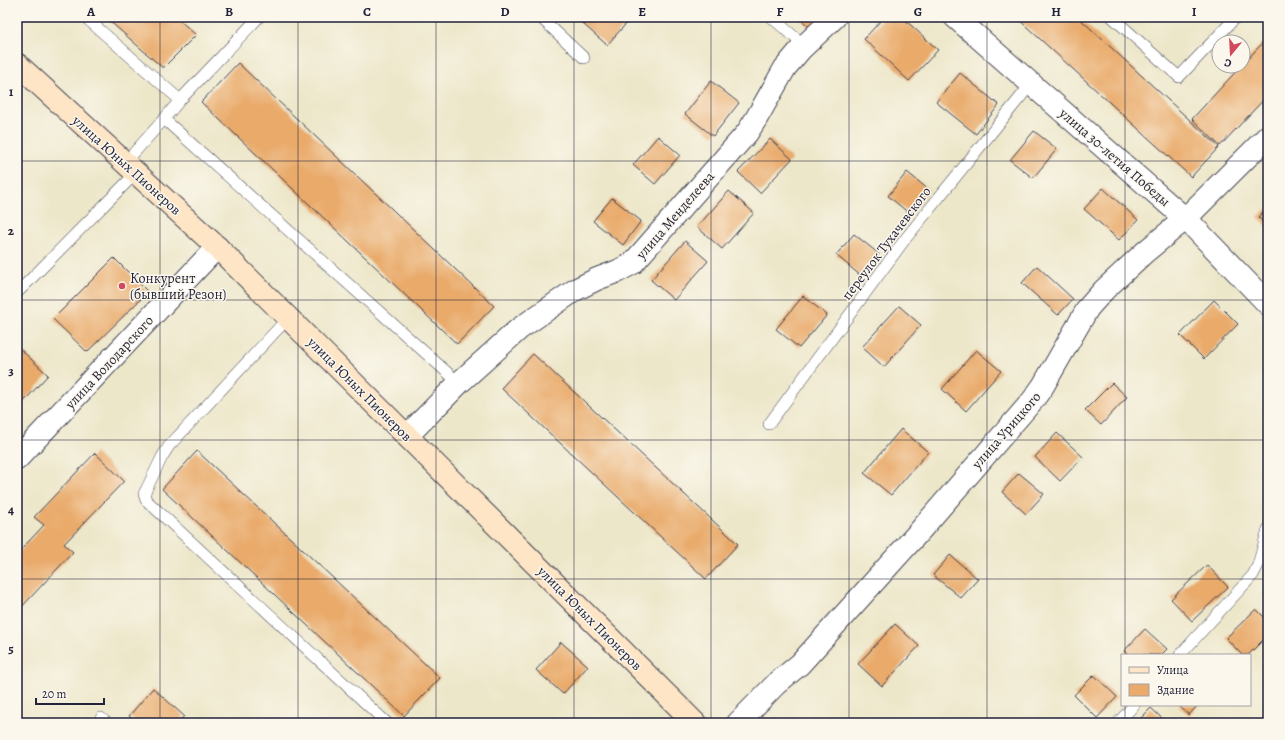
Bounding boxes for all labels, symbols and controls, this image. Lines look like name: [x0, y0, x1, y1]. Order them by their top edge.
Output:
text: A: [86, 3, 96, 20]
text: B: [225, 3, 233, 20]
text: C: [363, 3, 371, 20]
text: D: [500, 3, 510, 20]
text: E: [638, 3, 646, 20]
text: F: [777, 3, 784, 20]
text: G: [914, 3, 922, 20]
text: H: [1051, 3, 1061, 20]
text: I: [1192, 3, 1197, 20]
north arrow: [1211, 34, 1251, 74]
text: С: [1222, 55, 1234, 71]
text: 1: [9, 83, 14, 100]
street label: улица 30-летия Победы: [1054, 103, 1174, 211]
street label: улица Юных Пионеров: [67, 111, 185, 220]
street label: улица Менделеева: [631, 167, 719, 264]
street label: переулок Тухачевского: [837, 183, 935, 304]
text: 2: [8, 222, 15, 239]
place label: Конкурент (бывший Резон): [130, 269, 227, 304]
marker: Конкурент (бывший Резон): [117, 281, 127, 291]
street label: улица Володарского: [60, 311, 158, 414]
street label: улица Юных Пионеров: [303, 332, 416, 446]
text: 3: [8, 362, 14, 379]
street label: улица Урицкого: [967, 388, 1045, 474]
text: 4: [8, 501, 14, 518]
street label: улица Юных Пионеров: [533, 561, 646, 675]
text: 5: [8, 640, 14, 657]
legend: [1121, 654, 1251, 706]
text: Улица: [1157, 662, 1189, 678]
scale bar: [36, 680, 104, 706]
text: Здание: [1157, 682, 1194, 698]
text: 20 m: [42, 686, 66, 702]

